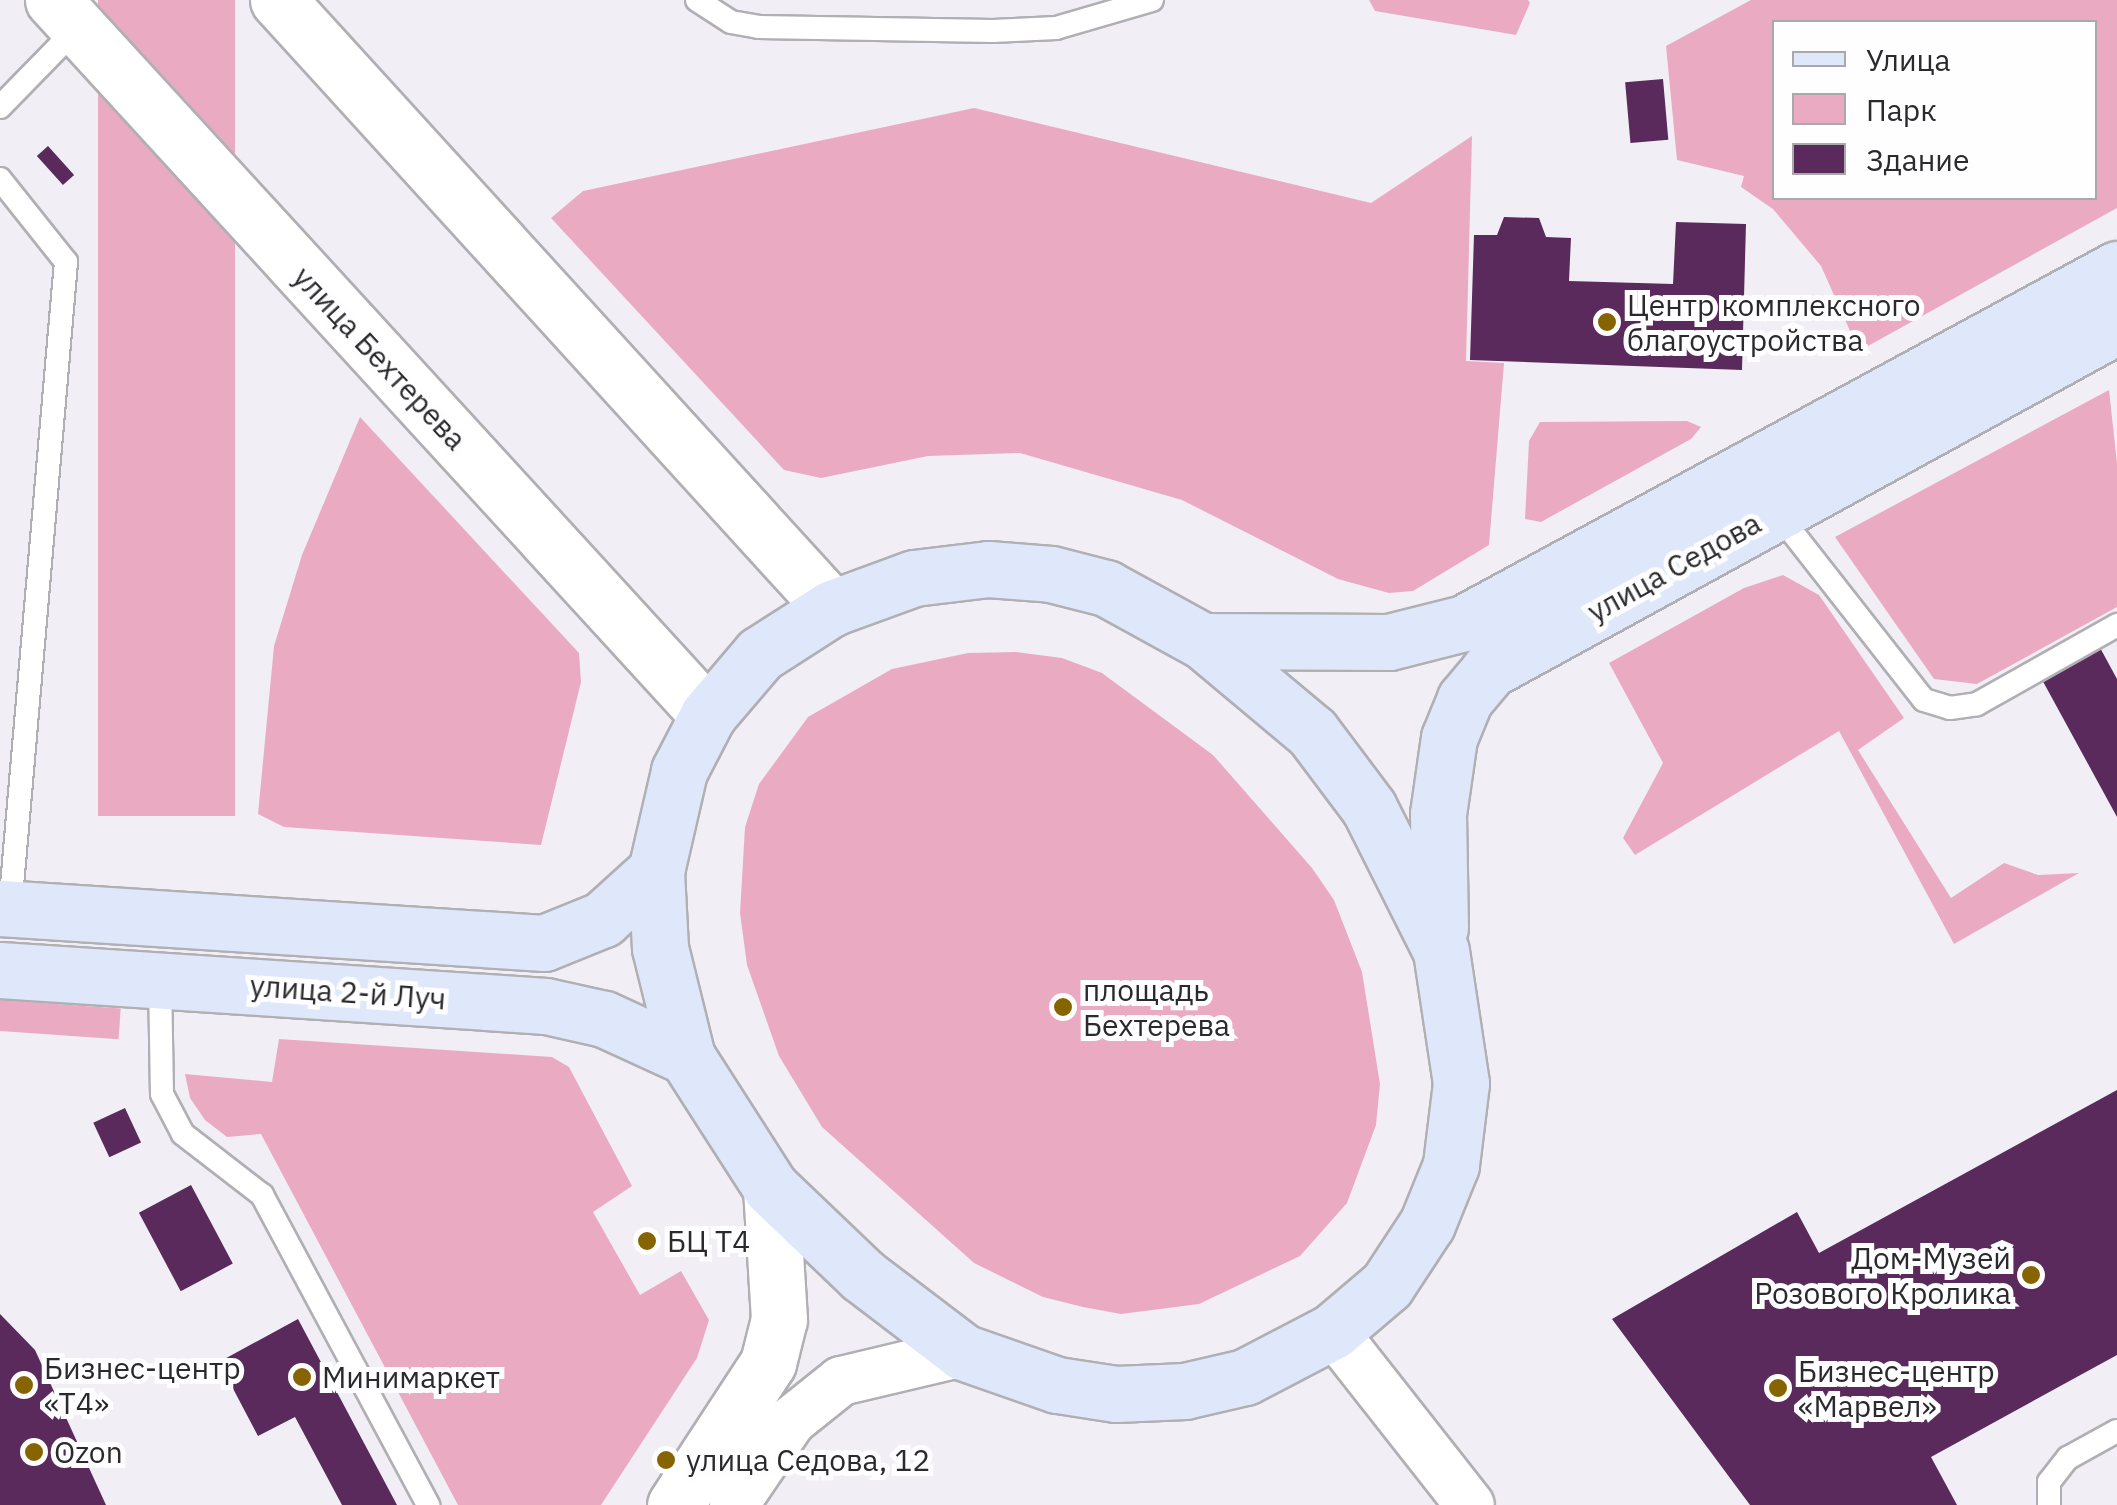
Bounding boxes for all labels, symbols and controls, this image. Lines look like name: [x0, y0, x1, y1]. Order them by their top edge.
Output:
legend: [1772, 20, 2097, 200]
text: Улица: [1866, 40, 1951, 79]
text: Парк: [1866, 90, 1937, 129]
text: Здание: [1866, 140, 1969, 179]
street label: улица Бехтерева: [286, 259, 474, 457]
place label: Центр комплексного благоустройства: [1627, 287, 1921, 358]
marker: Центр комплексного благоустройства: [1596, 311, 1618, 333]
street label: улица Седова: [1581, 505, 1767, 629]
street label: улица 2-й Луч: [249, 967, 447, 1017]
place label: площадь Бехтерева: [1083, 972, 1230, 1042]
marker: площадь Бехтерева: [1052, 996, 1074, 1018]
place label: БЦ Т4: [667, 1223, 750, 1259]
marker: БЦ Т4: [636, 1230, 658, 1252]
place label: Дом-Музей Розового Кролика: [1754, 1240, 2011, 1310]
marker: Дом-Музей Розового Кролика: [2020, 1264, 2042, 1286]
place label: Бизнес-центр «Т4»: [44, 1350, 241, 1420]
place label: Бизнес-центр «Марвел»: [1798, 1353, 1995, 1424]
place label: Минимаркет: [322, 1359, 500, 1395]
marker: Минимаркет: [291, 1366, 313, 1388]
marker: Бизнес-центр «Т4»: [13, 1374, 35, 1396]
marker: Бизнес-центр «Марвел»: [1767, 1377, 1789, 1399]
place label: Ozon: [54, 1434, 123, 1470]
marker: Ozon: [23, 1441, 45, 1463]
place label: улица Седова, 12: [686, 1442, 930, 1478]
marker: улица Седова, 12: [655, 1449, 677, 1471]

